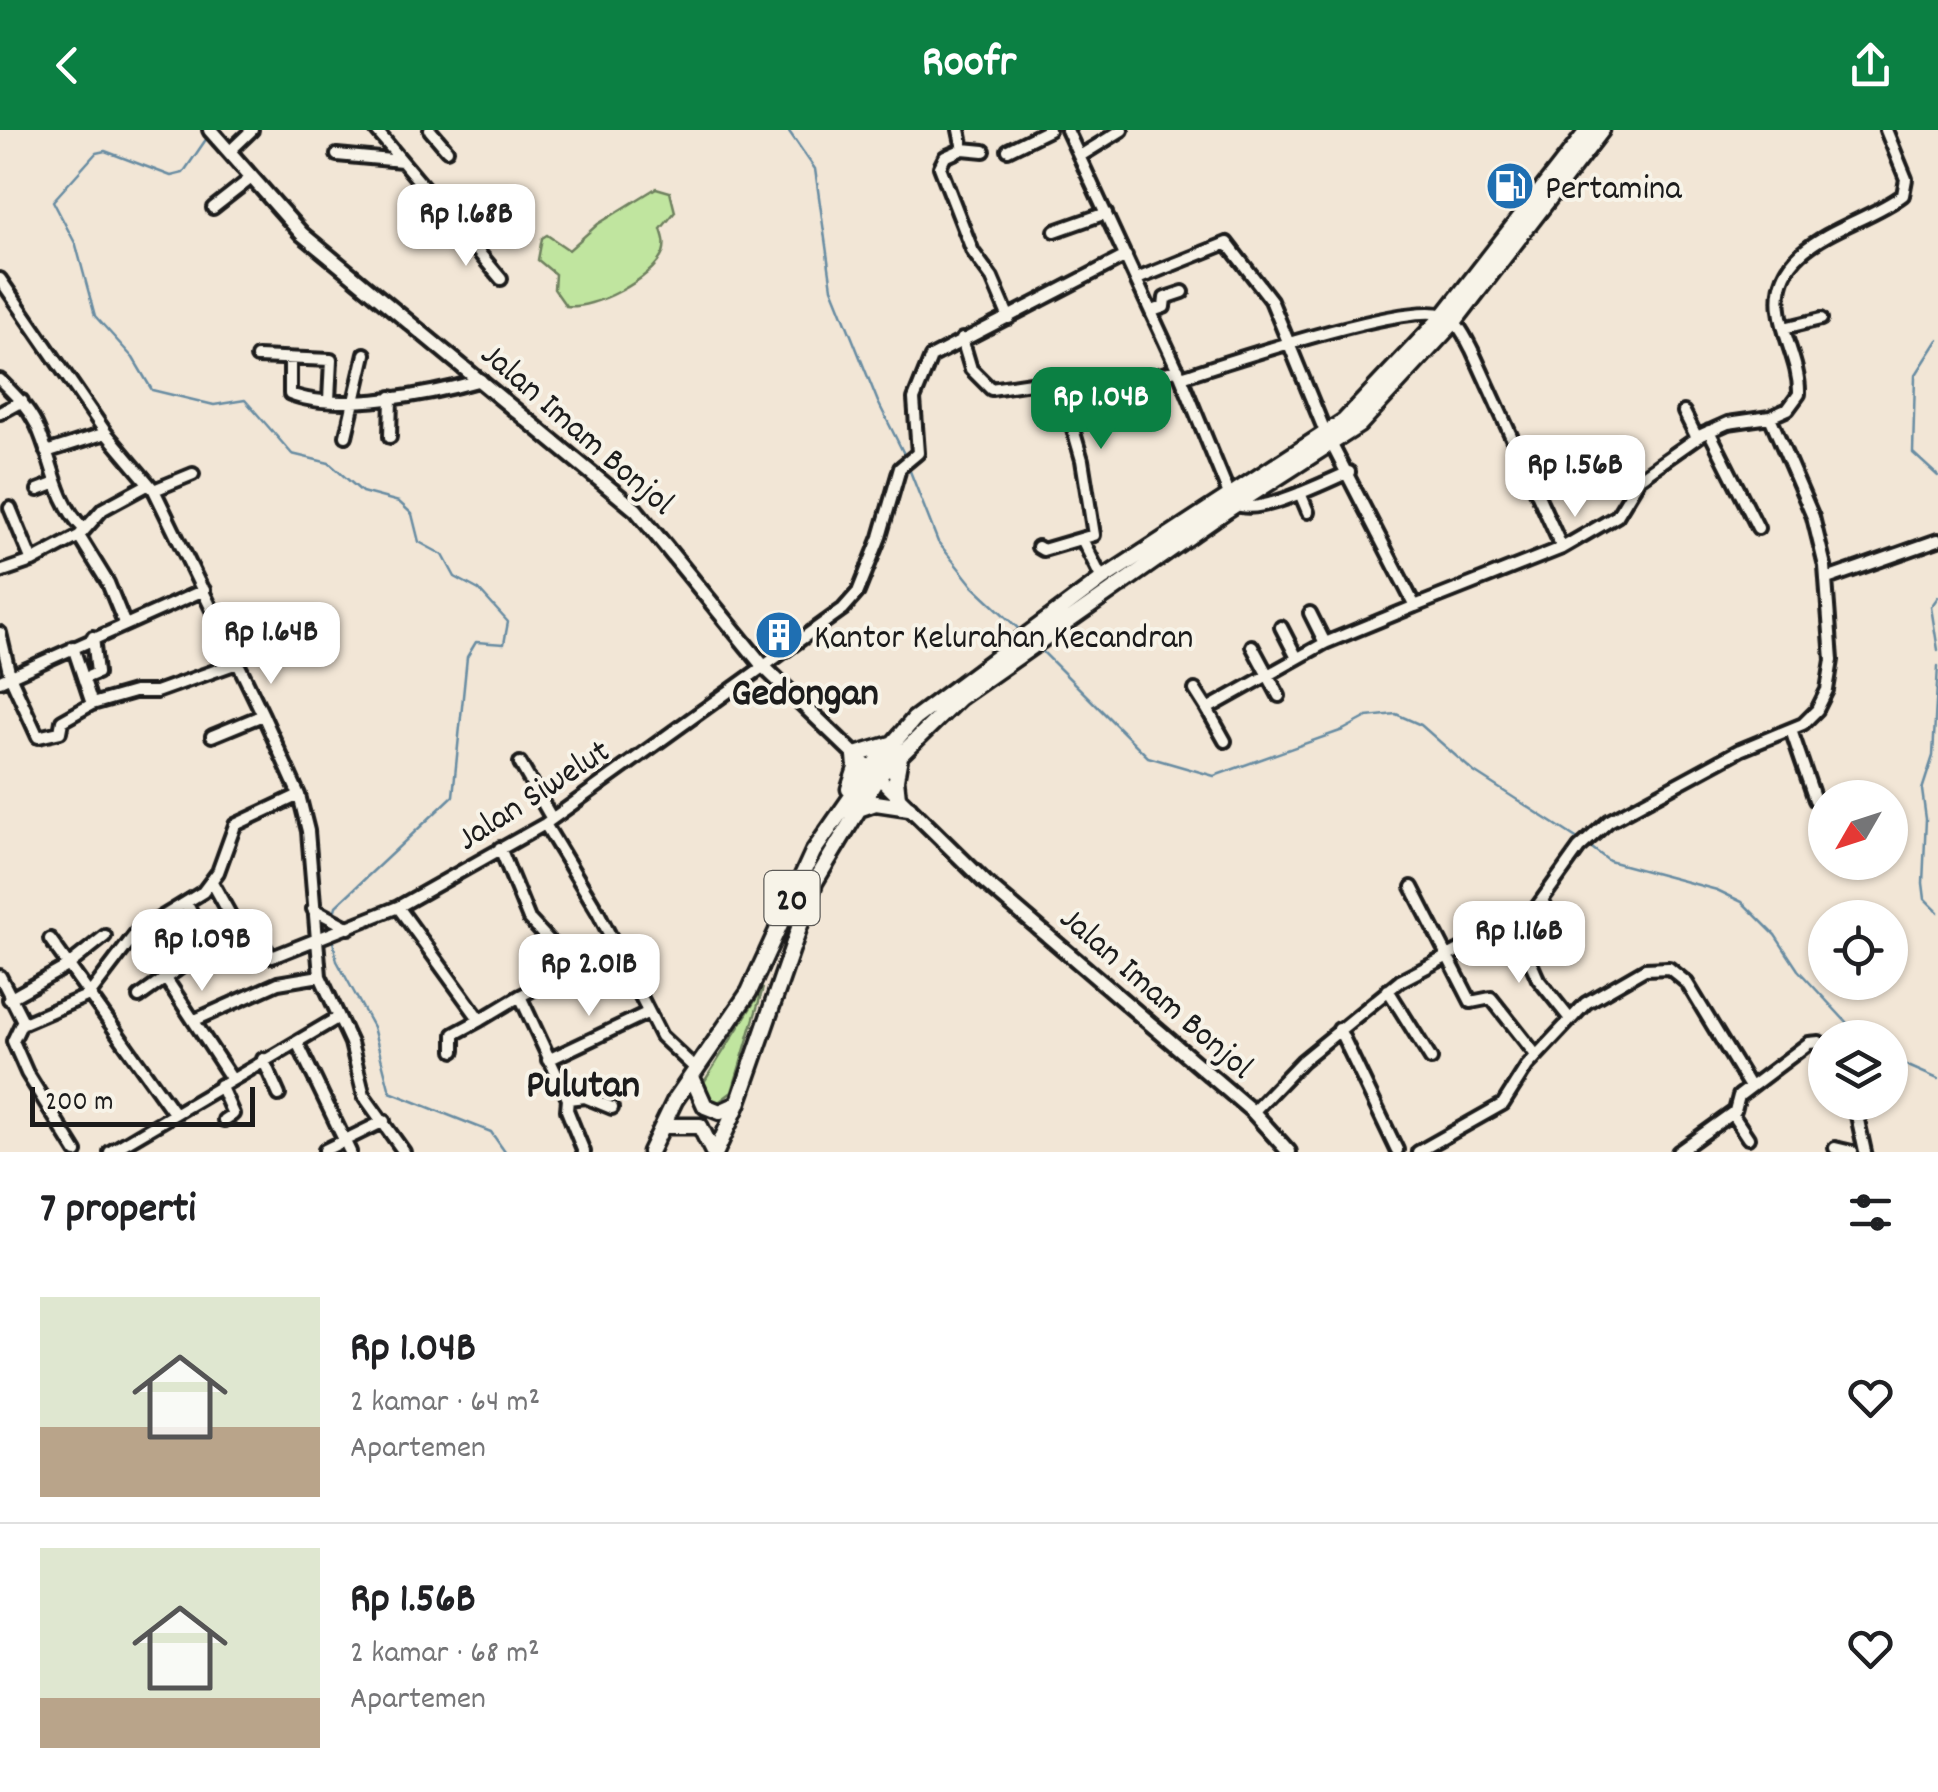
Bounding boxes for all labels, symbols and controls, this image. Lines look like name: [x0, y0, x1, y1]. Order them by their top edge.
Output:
text: Roofr: [922, 33, 1016, 97]
icon: back: [40, 38, 95, 93]
icon: share: [1843, 38, 1898, 93]
fuel station icon: Pertamina: [1484, 160, 1536, 212]
place label: Pertamina: [1545, 166, 1682, 216]
pin: Rp 1.68B: [363, 184, 569, 269]
text: Rp 1.68B: [419, 193, 513, 239]
street label: Jalan Imam Bonjol: [468, 332, 684, 529]
pin: Rp 1.04B: [998, 367, 1204, 452]
text: Rp 1.04B: [1053, 376, 1149, 422]
pin: Rp 1.56B: [1472, 435, 1678, 520]
text: Rp 1.56B: [1527, 444, 1623, 490]
pin: Rp 1.64B: [168, 602, 374, 687]
building icon: Kantor Kelurahan Kecandran: [753, 609, 805, 661]
text: Rp 1.64B: [224, 611, 318, 657]
place label: Kantor Kelurahan Kecandran: [814, 615, 1193, 665]
district label: Gedongan: [731, 668, 879, 725]
street label: Jalan Siwelut: [448, 729, 621, 866]
north arrow: [1808, 780, 1908, 880]
map controls: [1808, 780, 1908, 1120]
road number: 20: [764, 871, 820, 925]
street label: Jalan Imam Bonjol: [1047, 896, 1263, 1093]
button: locate: [1808, 900, 1908, 1000]
pin: Rp 1.16B: [1416, 901, 1622, 986]
pin: Rp 1.09B: [99, 909, 305, 994]
text: Rp 1.16B: [1475, 910, 1563, 956]
text: Rp 1.09B: [153, 918, 251, 964]
pin: Rp 2.01B: [486, 934, 692, 1019]
text: Rp 2.01B: [541, 943, 637, 989]
button: layers: [1808, 1020, 1908, 1120]
district label: Pulutan: [526, 1060, 640, 1117]
scale bar: [30, 1082, 255, 1126]
text: 200 m: [45, 1084, 113, 1124]
text: 7 properti: [40, 1182, 196, 1242]
icon: filters: [1843, 1185, 1898, 1240]
text: Rp 1.04B: [350, 1321, 476, 1381]
icon: home: [120, 1337, 240, 1457]
icon: heart: [1843, 1370, 1898, 1425]
text: 2 kamar · 64 m²: [350, 1381, 540, 1427]
text: Apartemen: [350, 1427, 486, 1473]
text: Rp 1.56B: [350, 1572, 476, 1632]
icon: home: [120, 1588, 240, 1708]
icon: heart: [1843, 1621, 1898, 1676]
text: 2 kamar · 68 m²: [350, 1632, 540, 1678]
text: Apartemen: [350, 1678, 486, 1724]

